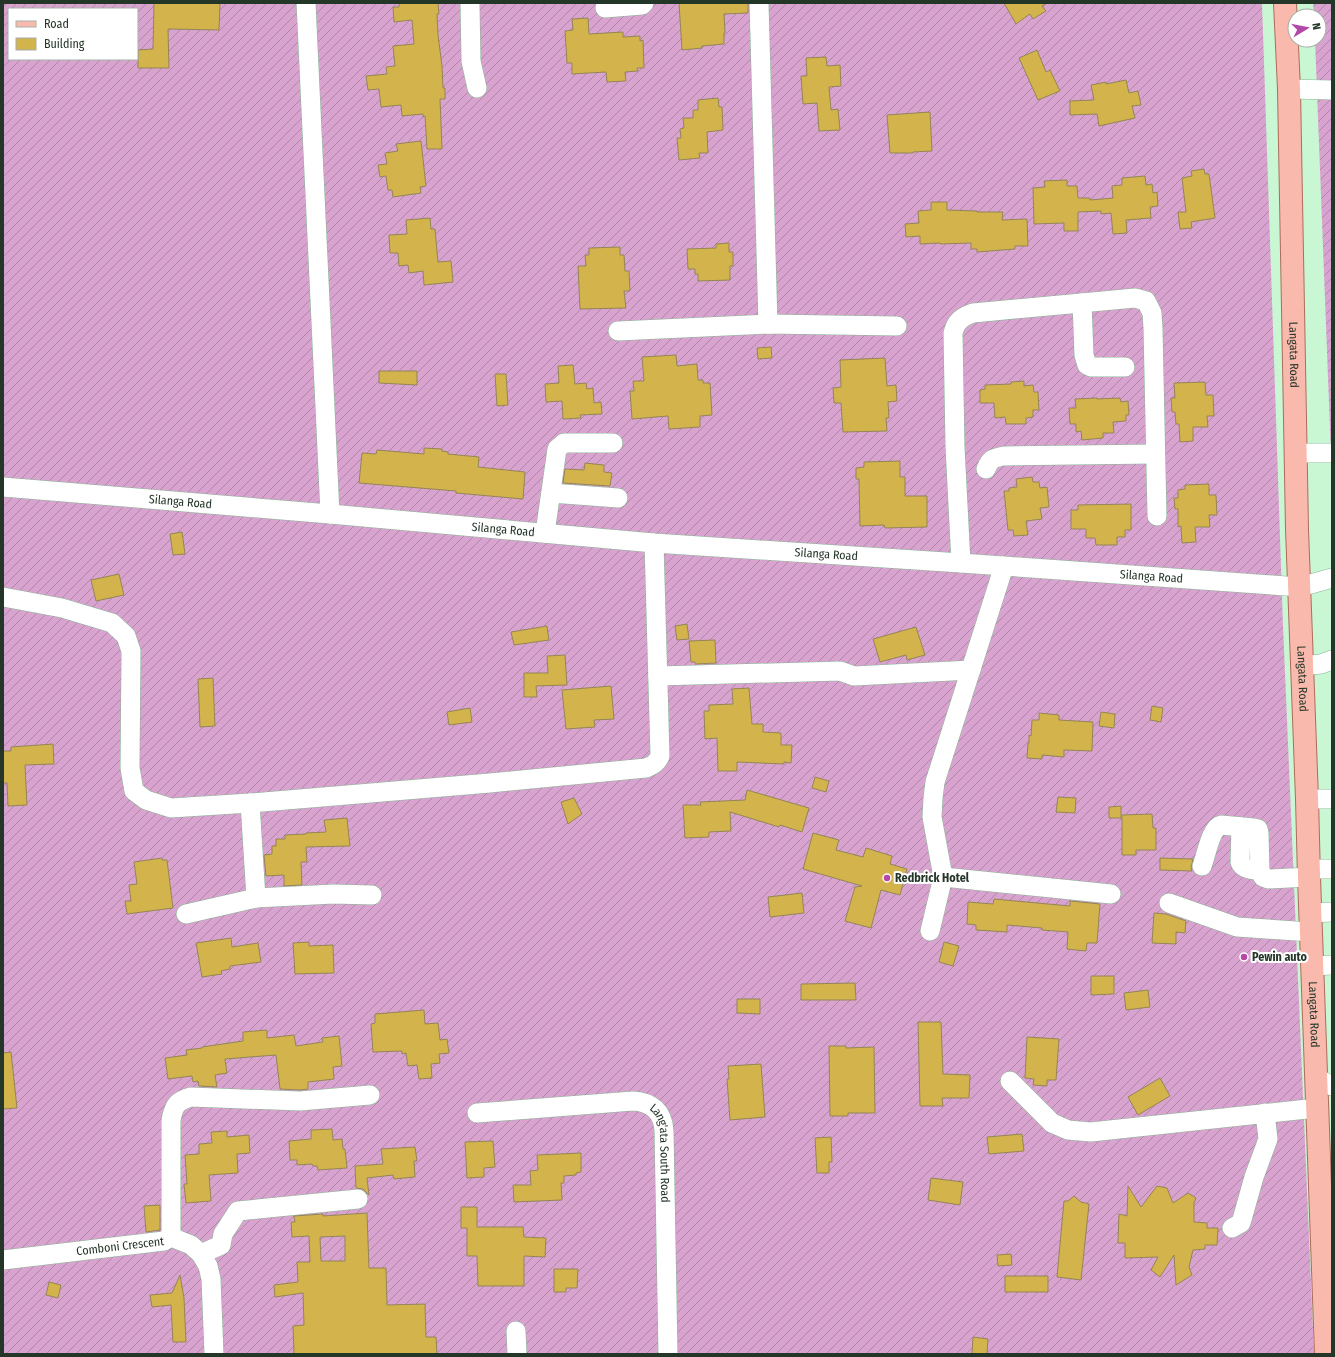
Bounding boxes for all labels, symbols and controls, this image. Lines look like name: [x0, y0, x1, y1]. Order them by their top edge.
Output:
legend: [8, 8, 138, 60]
north arrow: [1287, 8, 1327, 48]
text: Road: [44, 17, 69, 31]
text: N: [1309, 22, 1323, 31]
text: Building: [44, 37, 85, 51]
street label: Langata Road: [1286, 322, 1301, 388]
street label: Silanga Road: [148, 492, 213, 511]
street label: Silanga Road: [471, 520, 535, 539]
street label: Silanga Road: [794, 545, 858, 563]
street label: Silanga Road: [1119, 567, 1184, 586]
street label: Langata Road: [1294, 645, 1311, 712]
place label: Redbrick Hotel: [895, 871, 970, 885]
marker: Redbrick Hotel: [882, 873, 892, 883]
place label: Pewin auto: [1252, 950, 1308, 964]
marker: Pewin auto: [1239, 952, 1249, 962]
street label: Langata Road: [1306, 981, 1322, 1048]
street label: Lang'ata South Road: [647, 1101, 672, 1203]
street label: Comboni Crescent: [76, 1234, 165, 1258]

